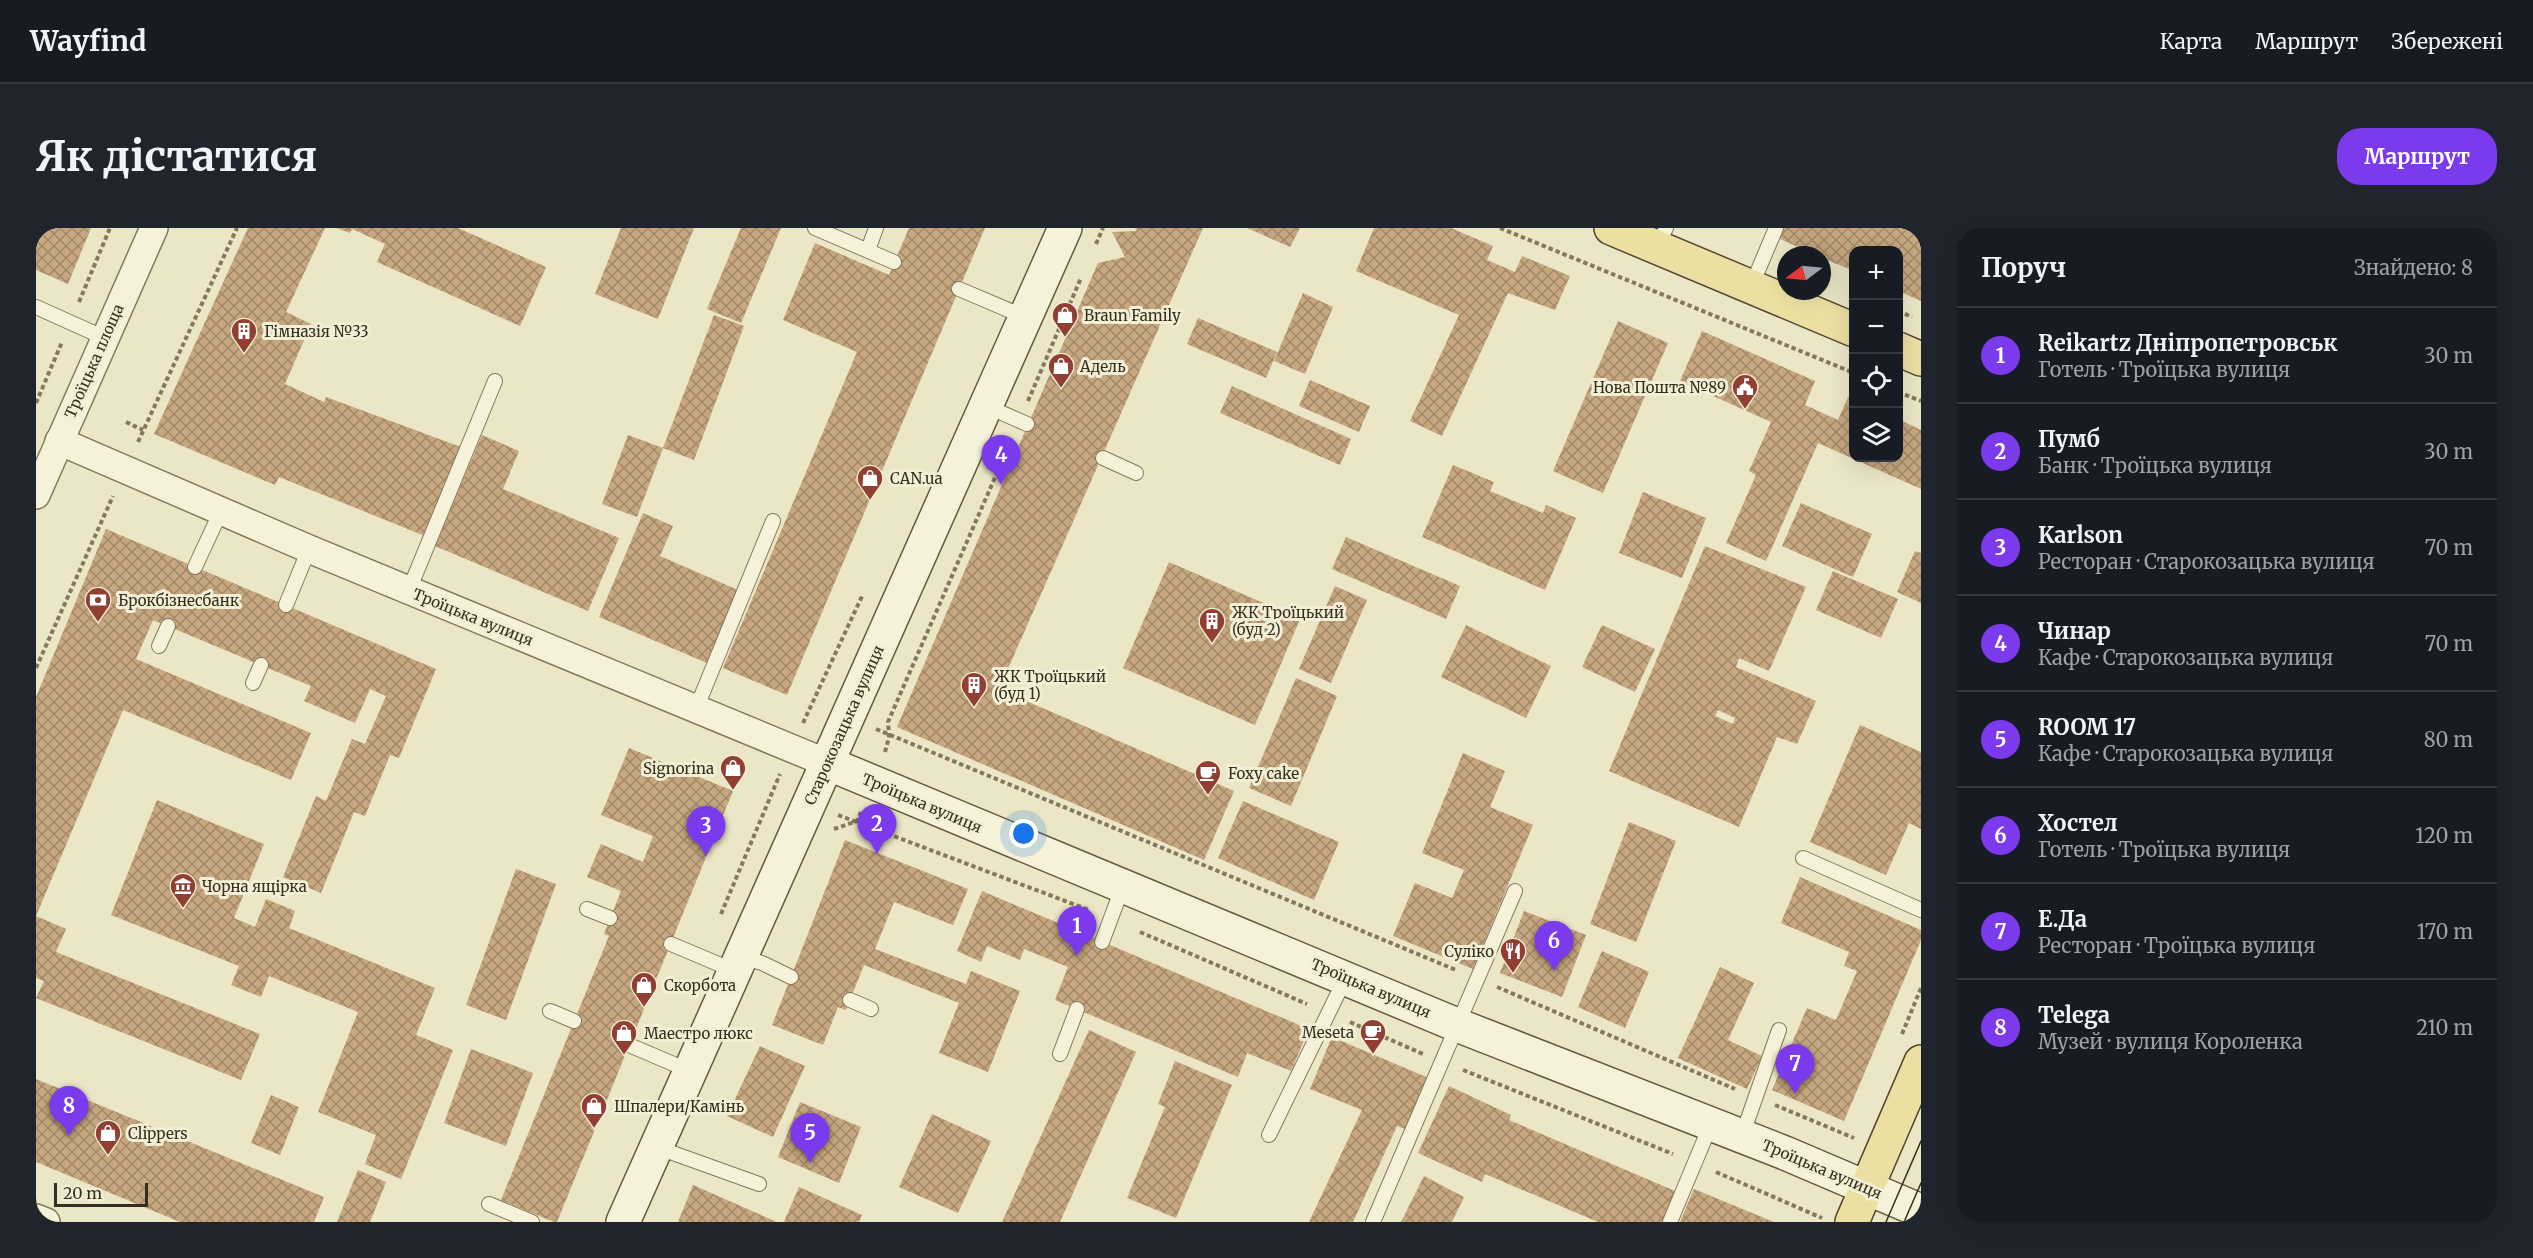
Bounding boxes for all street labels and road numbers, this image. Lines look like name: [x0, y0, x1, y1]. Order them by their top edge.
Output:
street label: Троїцька площа: [60, 301, 128, 421]
street label: Троїцька вулиця: [410, 584, 536, 650]
street label: Старокозацька вулиця: [800, 642, 888, 808]
street label: Троїцька вулиця: [859, 769, 985, 837]
street label: Троїцька вулиця: [1308, 954, 1434, 1022]
street label: Троїцька вулиця: [1759, 1135, 1885, 1203]

